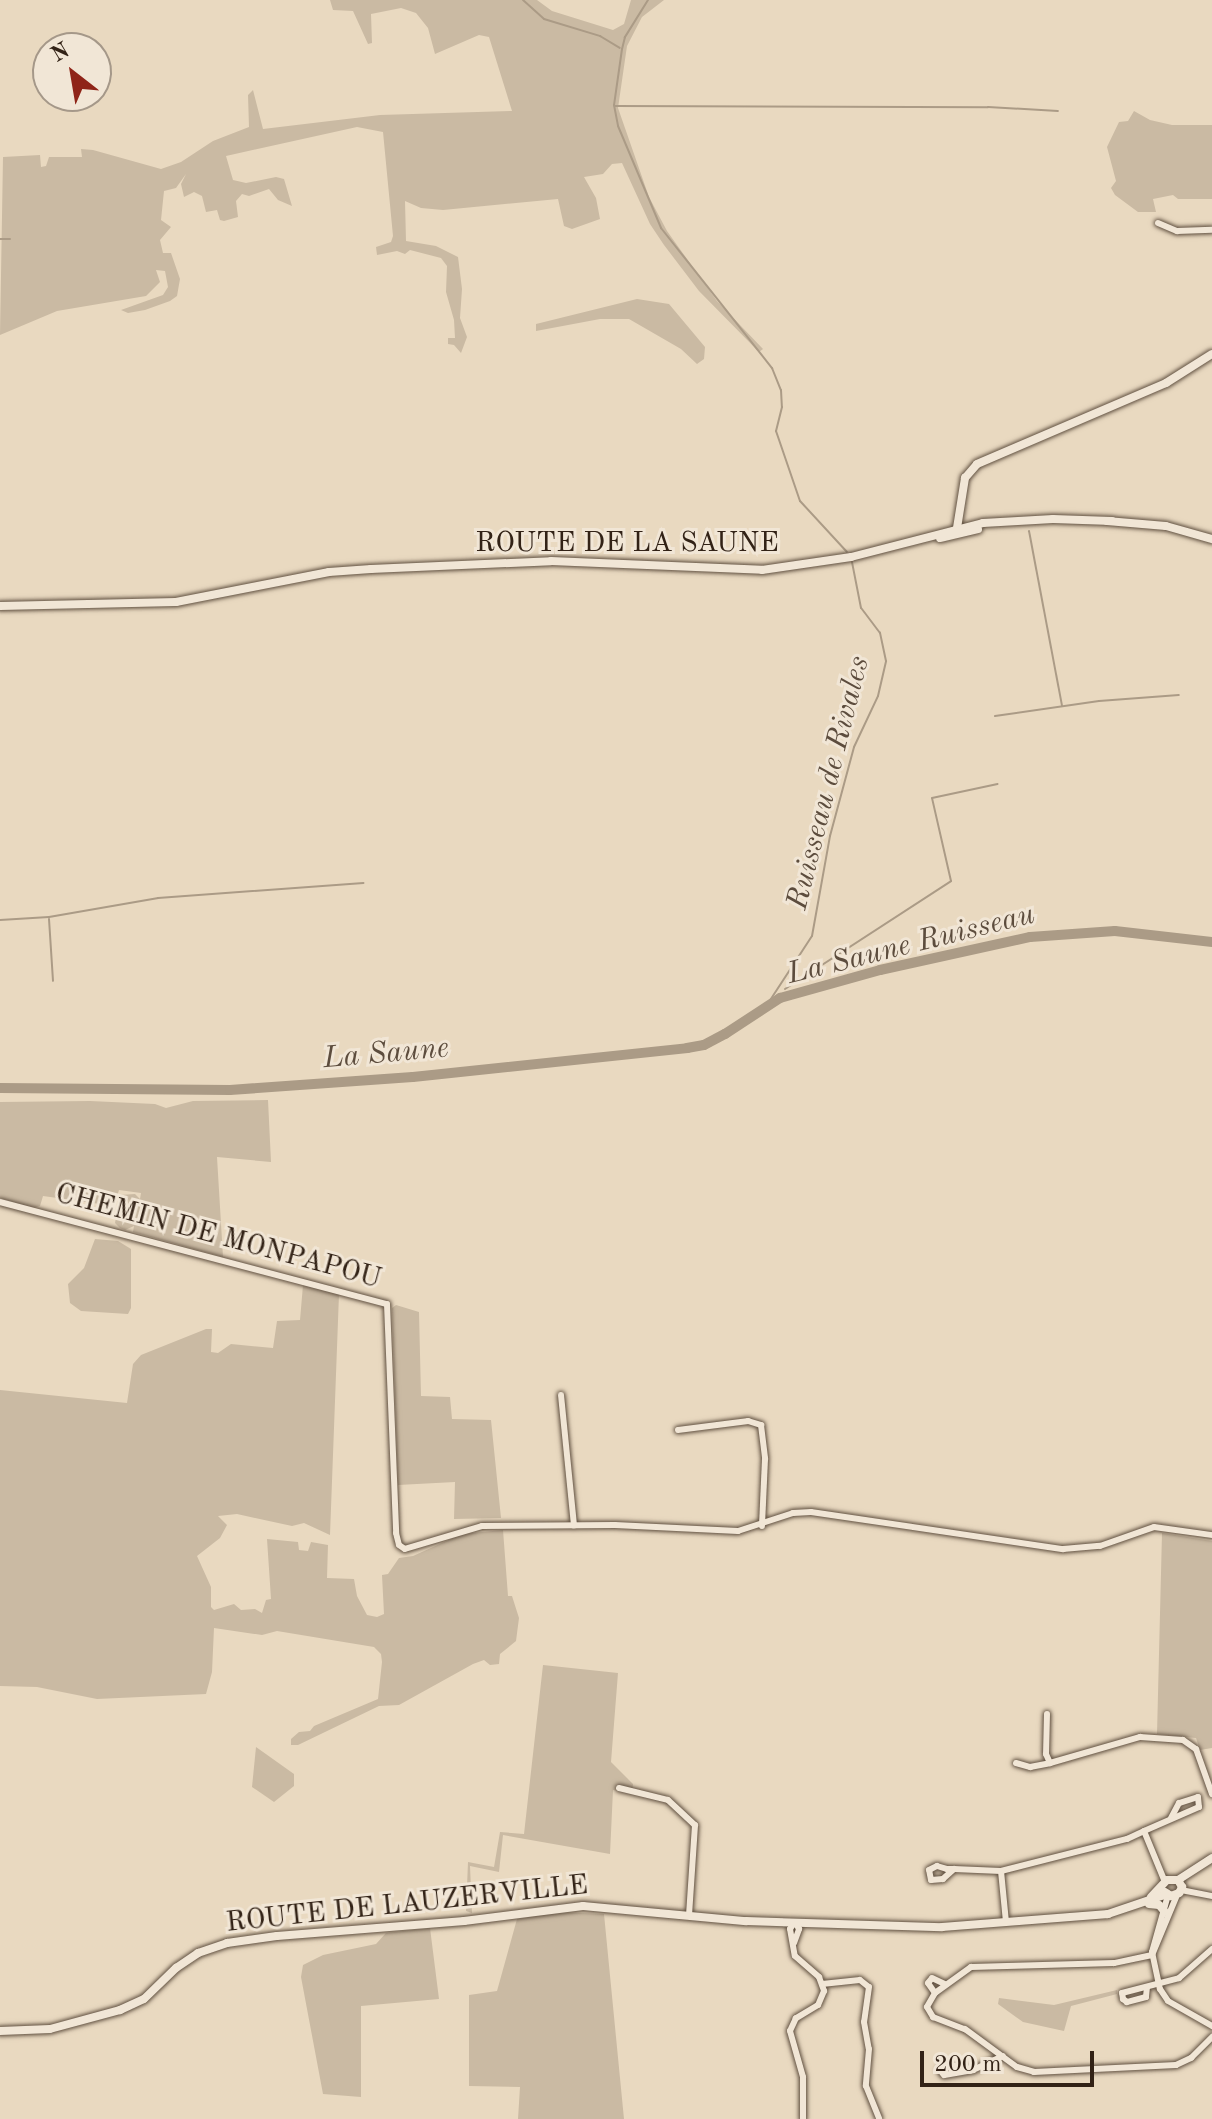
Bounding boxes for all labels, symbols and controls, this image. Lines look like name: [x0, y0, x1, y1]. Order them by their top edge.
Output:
north arrow: [32, 32, 112, 112]
text: N: [48, 39, 74, 67]
street label: ROUTE DE LA SAUNE: [475, 527, 779, 561]
water label: Ruisseau de Rivales: [780, 653, 878, 913]
water label: La Saune Ruisseau: [783, 897, 1039, 993]
water label: La Saune: [322, 1031, 450, 1077]
street label: CHEMIN DE MONPAPOU: [51, 1177, 385, 1297]
street label: ROUTE DE LAUZERVILLE: [224, 1869, 590, 1941]
scale bar: [924, 2035, 1098, 2085]
text: 200 m: [934, 2053, 1002, 2077]

